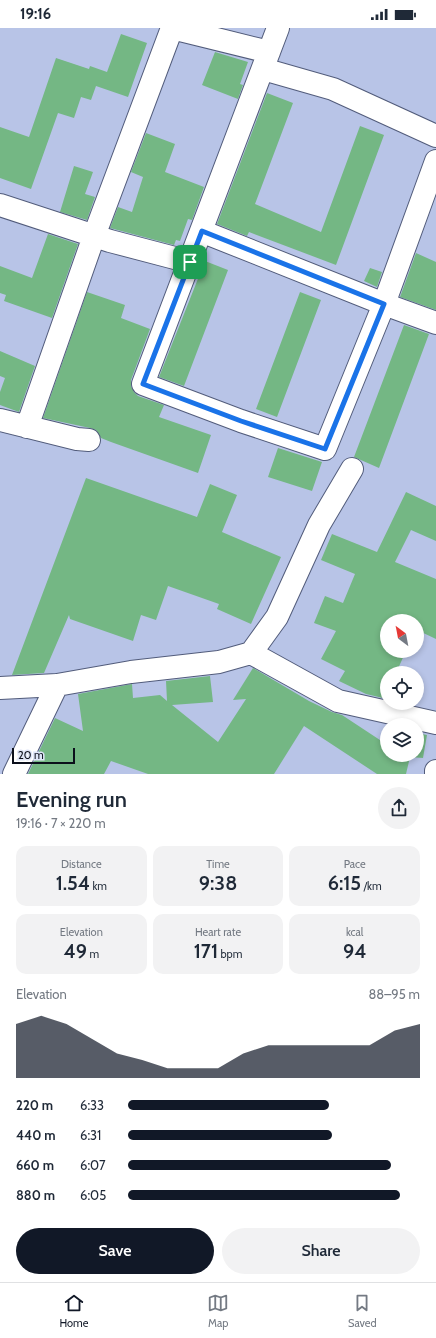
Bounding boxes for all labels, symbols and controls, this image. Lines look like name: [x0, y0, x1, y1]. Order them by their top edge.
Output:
text: 19:16: [20, 5, 51, 23]
pin: [173, 245, 207, 279]
icon: arrive: [179, 251, 201, 273]
north arrow: [380, 614, 424, 658]
map controls: [380, 614, 424, 762]
button: locate: [380, 666, 424, 710]
button: layers: [380, 718, 424, 762]
scale bar: [12, 746, 75, 765]
text: 20 m: [18, 748, 44, 762]
text: Evening run: [16, 786, 127, 813]
button: share: [378, 787, 420, 829]
text: 19:16 · 7 × 220 m: [16, 815, 106, 831]
text: Distance: [61, 857, 102, 871]
text: Time: [206, 857, 230, 871]
text: Pace: [344, 857, 366, 871]
text: 1.54: [56, 871, 90, 895]
text: 9:38: [199, 871, 237, 895]
text: 6:15: [328, 871, 361, 895]
text: km: [90, 879, 107, 893]
text: /km: [361, 879, 382, 893]
text: Elevation: [60, 925, 103, 939]
text: Heart rate: [195, 925, 241, 939]
text: kcal: [346, 925, 363, 939]
text: 49: [64, 939, 87, 963]
text: 171: [194, 939, 218, 963]
text: 94: [343, 939, 366, 963]
text: m: [87, 947, 99, 961]
text: bpm: [218, 947, 242, 961]
text: Elevation: [16, 986, 67, 1002]
text: 88–95 m: [368, 986, 420, 1002]
text: 220 m: [16, 1097, 53, 1113]
text: 6:33: [80, 1097, 104, 1113]
text: 440 m: [16, 1127, 56, 1143]
text: 6:31: [80, 1127, 101, 1143]
text: 660 m: [16, 1157, 54, 1173]
text: 6:07: [80, 1157, 106, 1173]
text: 880 m: [16, 1187, 55, 1203]
text: 6:05: [80, 1187, 106, 1203]
button: Save: [16, 1228, 214, 1274]
button: Share: [222, 1228, 420, 1274]
tab: Home: [59, 1292, 88, 1330]
tab: Map: [207, 1292, 229, 1330]
tab: Saved: [348, 1292, 377, 1330]

